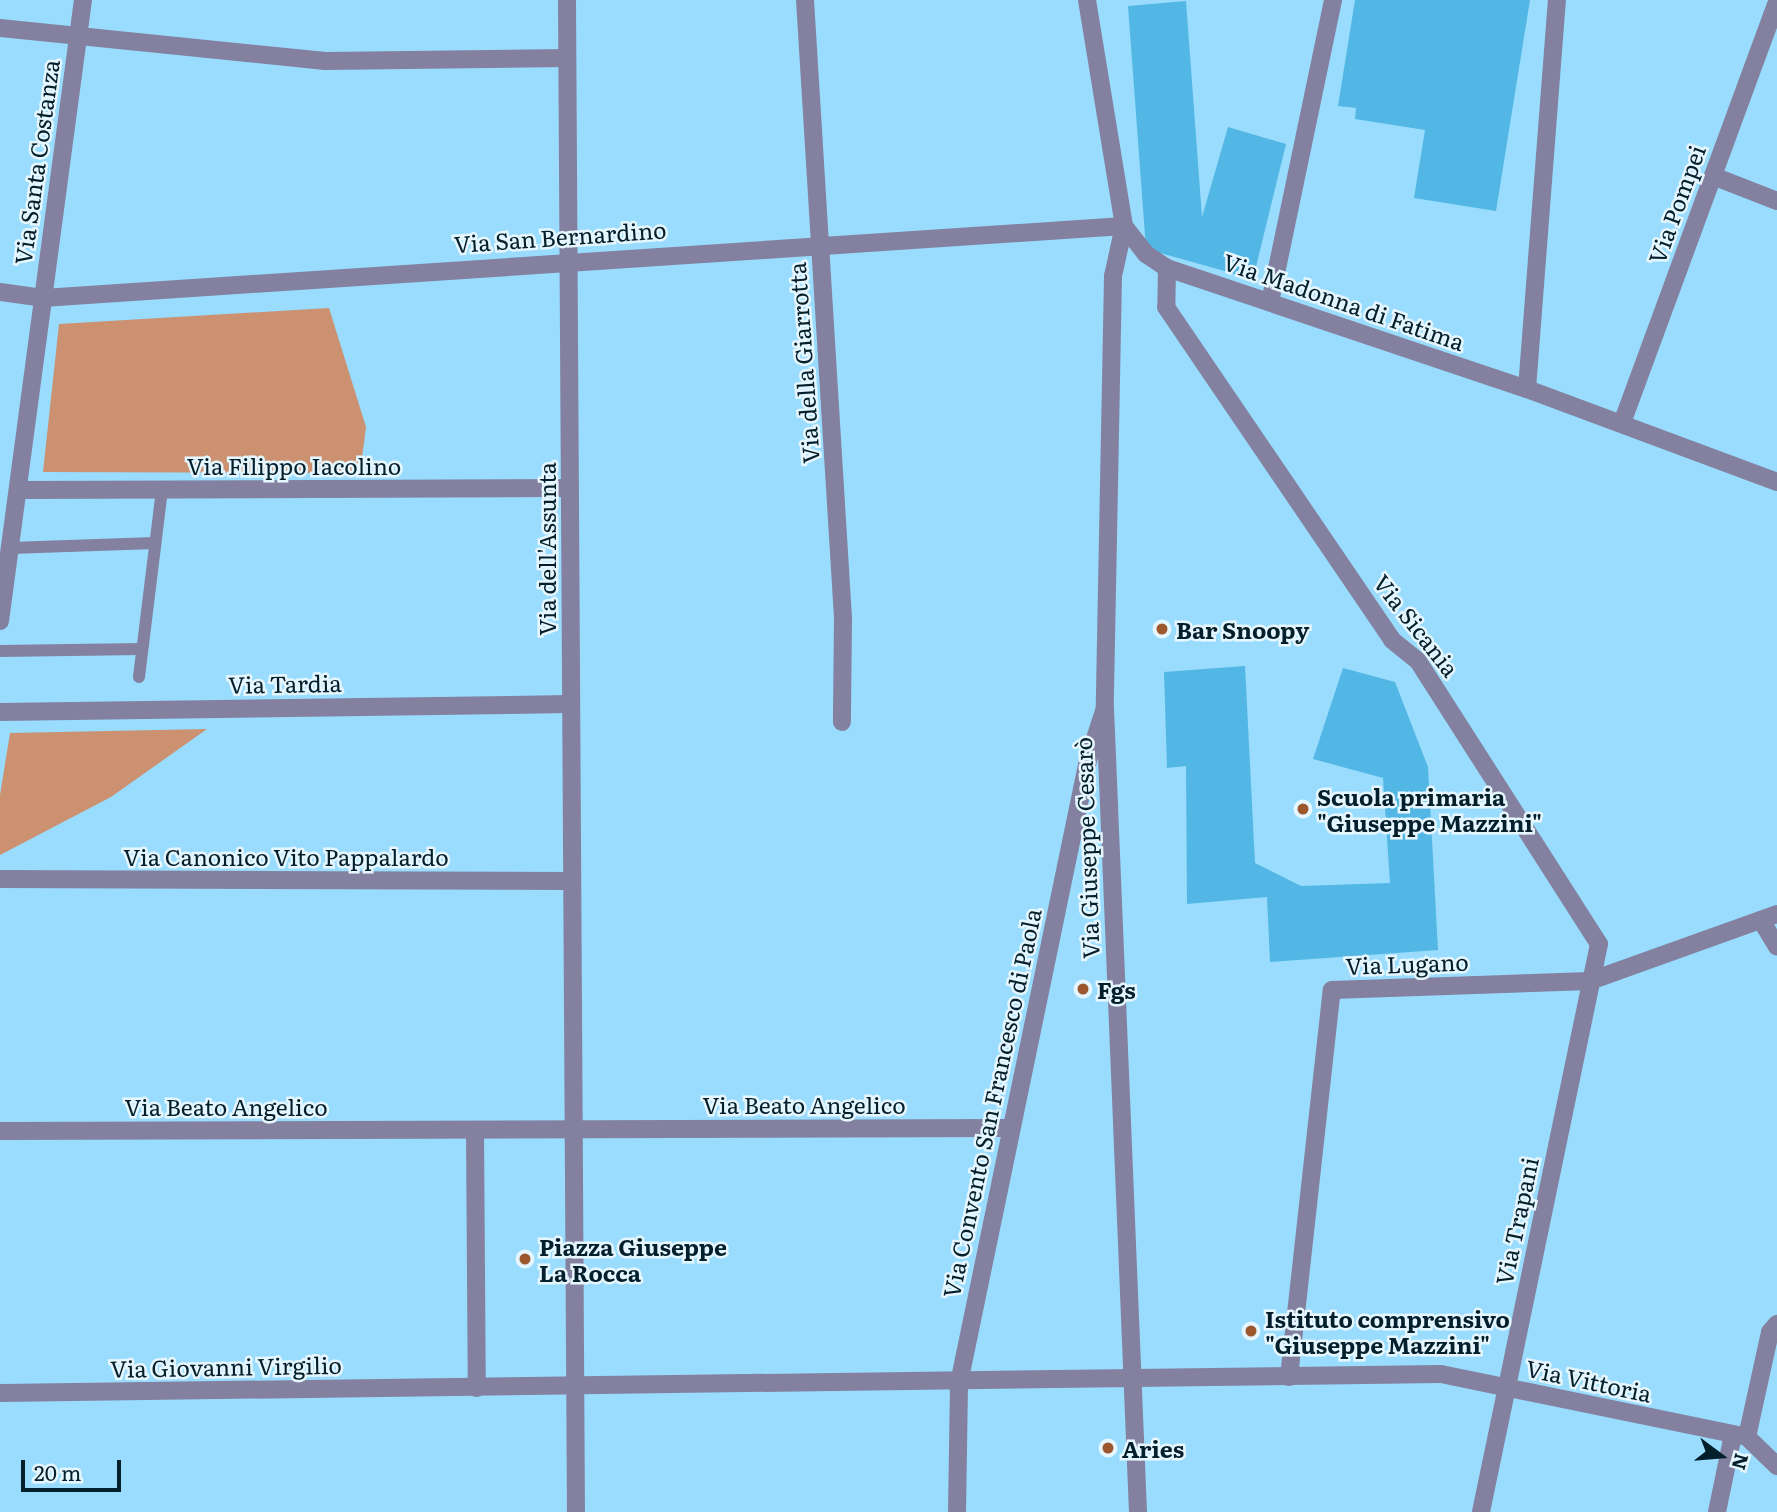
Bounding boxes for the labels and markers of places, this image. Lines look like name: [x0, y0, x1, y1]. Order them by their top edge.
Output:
place label: Bar Snoopy: [1176, 615, 1309, 643]
marker: Bar Snoopy: [1154, 621, 1170, 637]
place label: Scuola primaria "Giuseppe Mazzini": [1317, 782, 1542, 836]
marker: Scuola primaria "Giuseppe Mazzini": [1295, 801, 1311, 817]
place label: Fgs: [1097, 975, 1136, 1003]
marker: Fgs: [1075, 981, 1091, 997]
place label: Piazza Giuseppe La Rocca: [539, 1232, 727, 1286]
marker: Piazza Giuseppe La Rocca: [517, 1251, 533, 1267]
place label: Istituto comprensivo "Giuseppe Mazzini": [1265, 1304, 1510, 1358]
marker: Istituto comprensivo "Giuseppe Mazzini": [1243, 1323, 1259, 1339]
place label: Aries: [1122, 1434, 1184, 1462]
marker: Aries: [1100, 1440, 1116, 1456]

